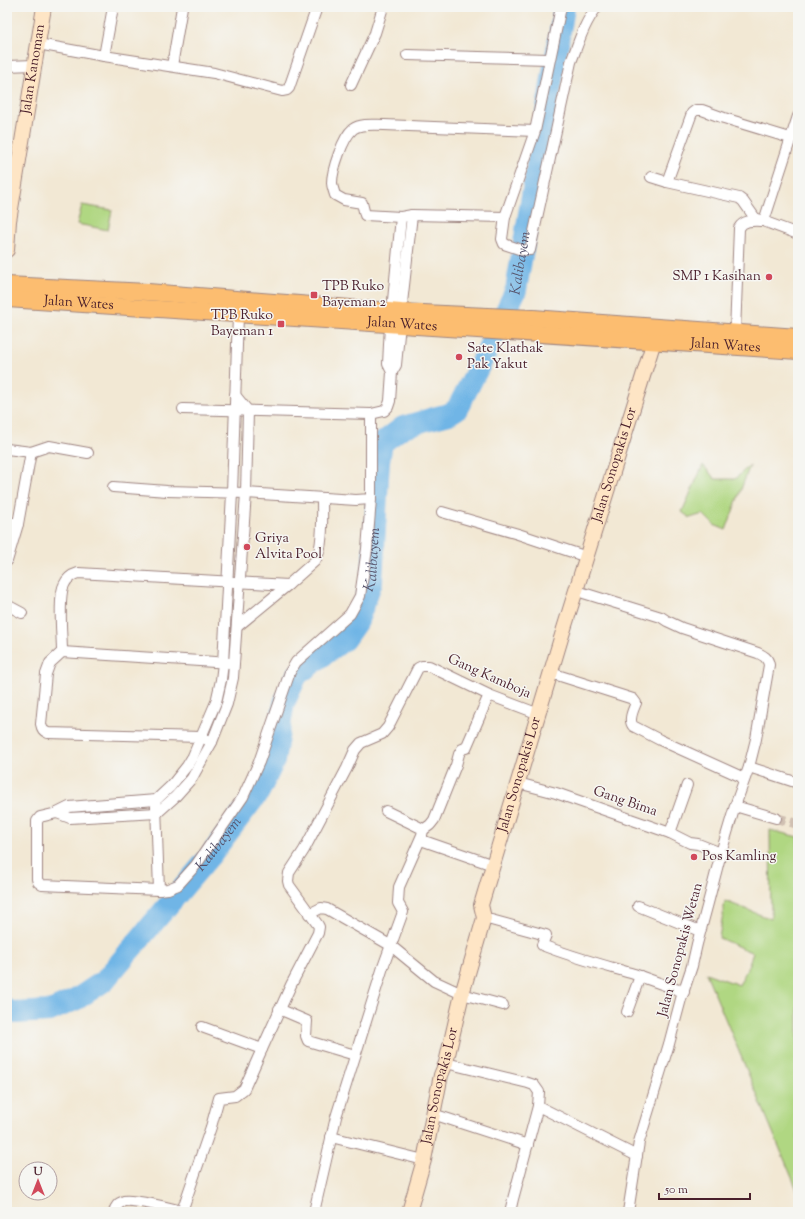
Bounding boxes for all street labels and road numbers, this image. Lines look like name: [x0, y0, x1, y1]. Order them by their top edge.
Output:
street label: Jalan Kanoman: [16, 23, 51, 117]
street label: Jalan Wates: [42, 291, 114, 316]
street label: Jalan Wates: [366, 313, 438, 337]
street label: Jalan Wates: [689, 334, 761, 359]
street label: Jalan Sonopakis Lor: [587, 404, 643, 526]
street label: Gang Kamboja: [444, 650, 534, 705]
street label: Jalan Sonopakis Lor: [493, 714, 547, 836]
street label: Gang Bima: [590, 782, 660, 822]
street label: Jalan Sonopakis Wetan: [653, 881, 709, 1020]
street label: Jalan Sonopakis Lor: [417, 1025, 464, 1147]

